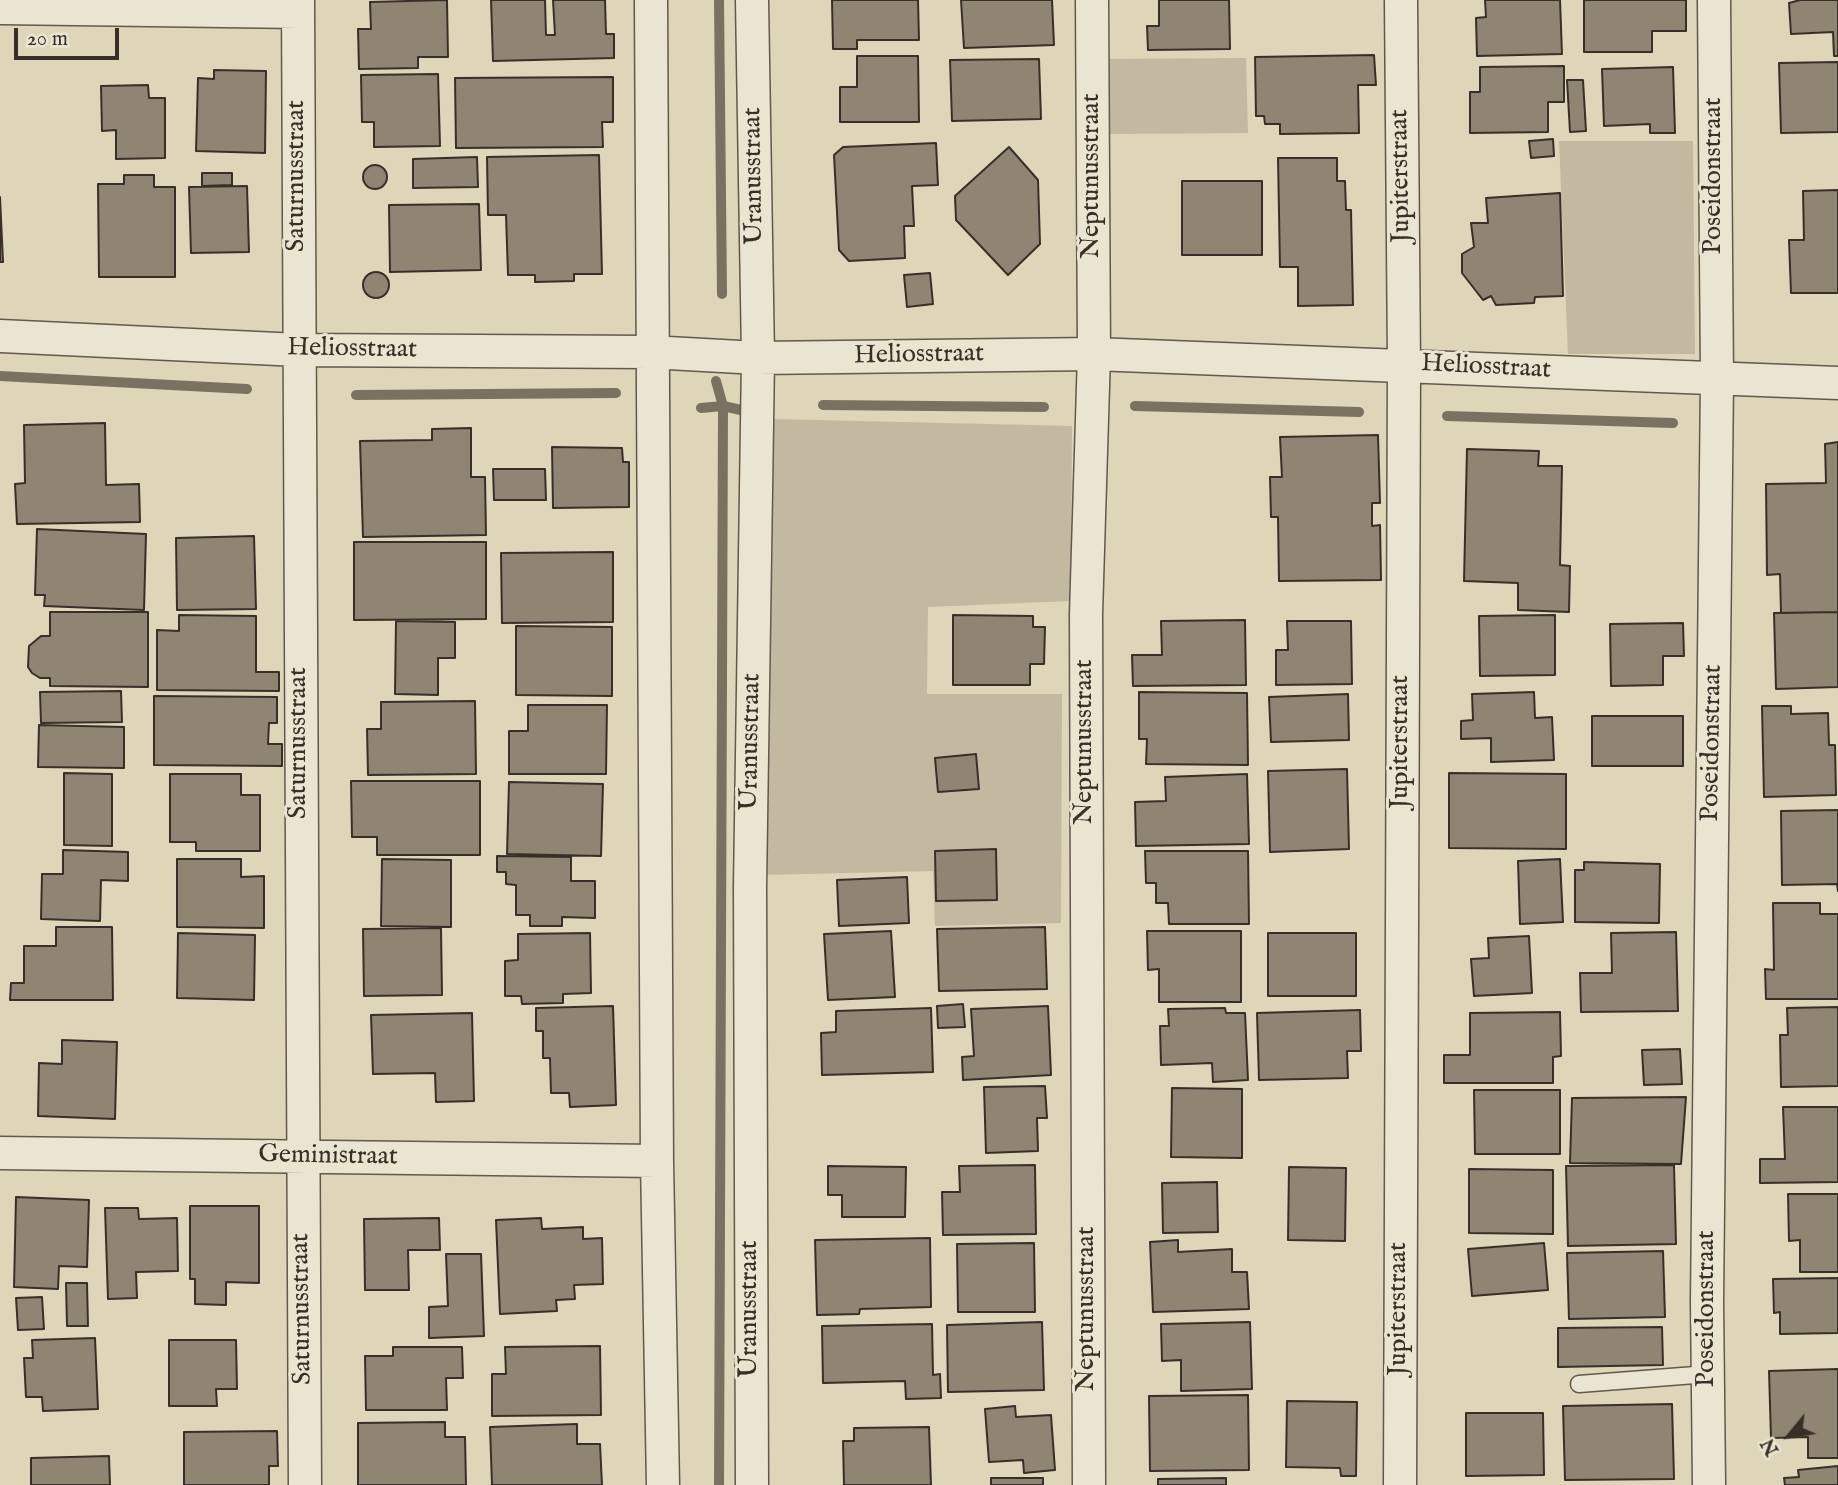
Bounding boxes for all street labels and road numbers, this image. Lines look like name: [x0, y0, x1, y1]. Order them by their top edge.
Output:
street label: Neptunusstraat: [1077, 93, 1109, 259]
street label: Poseidonstraat: [1699, 97, 1731, 255]
street label: Saturnusstraat: [282, 100, 314, 252]
street label: Uranusstraat: [738, 107, 772, 245]
street label: Jupiterstraat: [1385, 109, 1419, 243]
street label: Heliosstraat: [287, 333, 417, 367]
street label: Heliosstraat: [854, 339, 984, 373]
street label: Heliosstraat: [1420, 349, 1552, 387]
street label: Neptunusstraat: [1070, 659, 1102, 825]
street label: Poseidonstraat: [1696, 664, 1730, 822]
street label: Saturnusstraat: [284, 667, 316, 819]
street label: Uranusstraat: [735, 673, 769, 811]
street label: Jupiterstraat: [1386, 675, 1418, 809]
street label: Geministraat: [258, 1140, 398, 1174]
street label: Neptunusstraat: [1072, 1226, 1104, 1392]
street label: Poseidonstraat: [1692, 1230, 1724, 1388]
street label: Saturnusstraat: [286, 1233, 320, 1385]
street label: Uranusstraat: [735, 1240, 767, 1378]
street label: Jupiterstraat: [1384, 1242, 1416, 1376]

